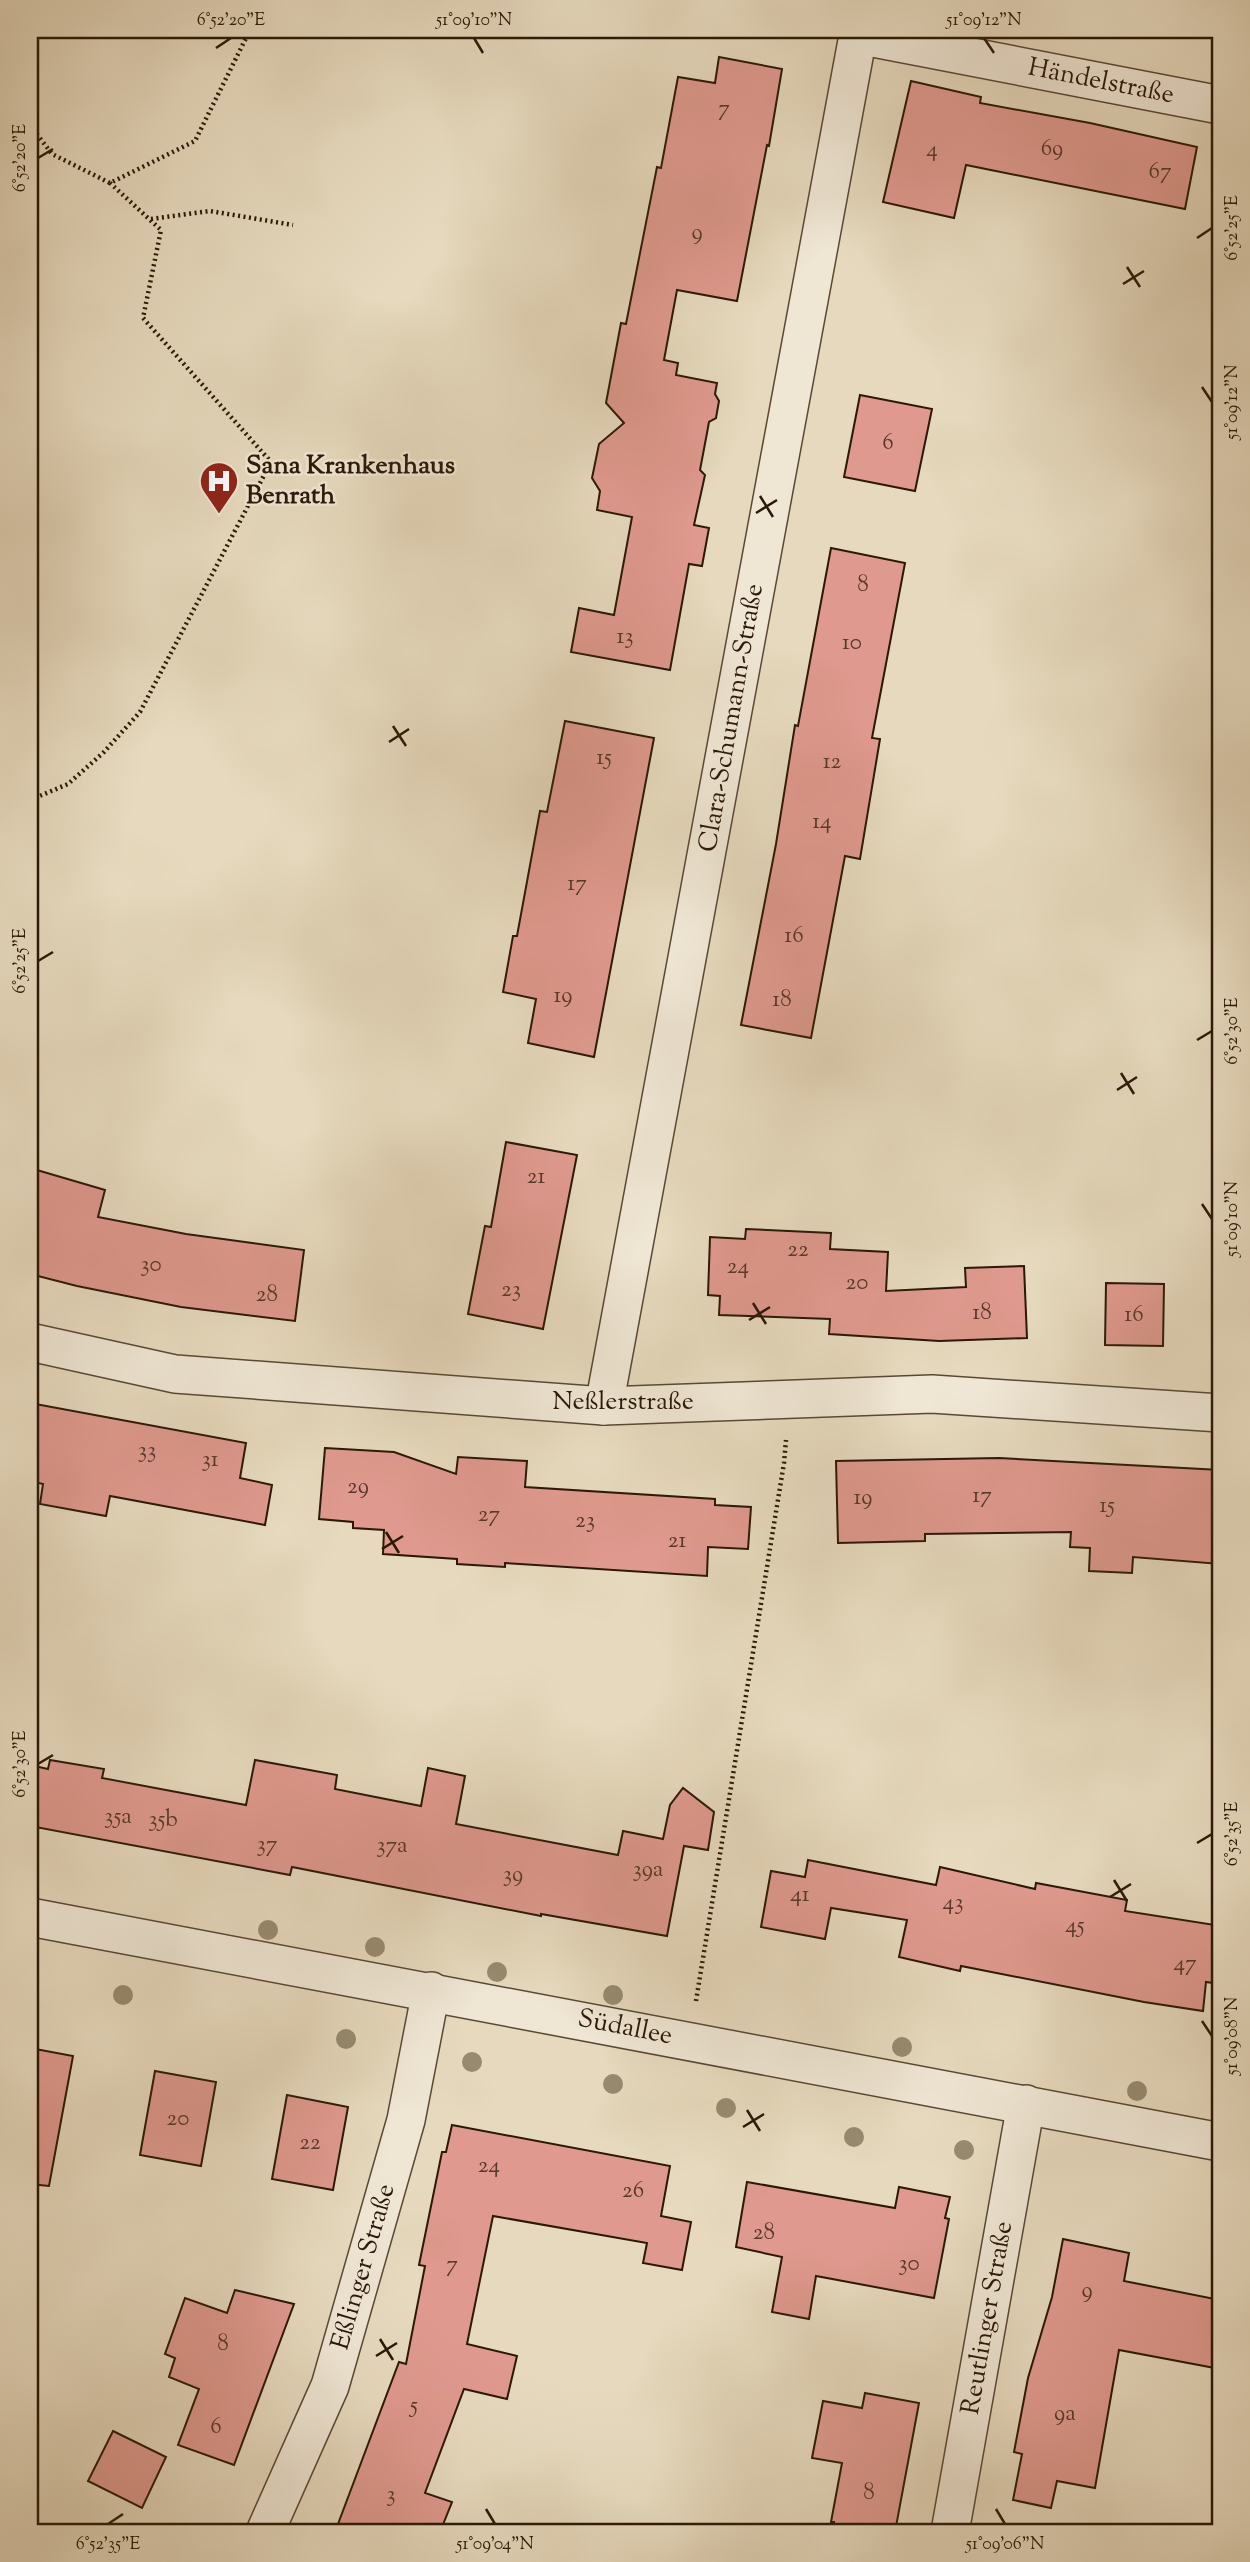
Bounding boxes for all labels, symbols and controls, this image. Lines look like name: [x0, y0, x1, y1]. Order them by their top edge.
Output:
text: 6°52'20"E: [197, 8, 265, 34]
text: 51°09'10"N: [435, 8, 512, 34]
text: 51°09'12"N: [945, 8, 1022, 34]
street label: Händelstraße: [1025, 50, 1177, 114]
house number: 7: [718, 93, 730, 126]
text: 6°52'20"E: [8, 124, 34, 192]
house number: 69: [1041, 133, 1063, 166]
house number: 4: [926, 134, 938, 167]
house number: 67: [1149, 156, 1172, 189]
text: 6°52'25"E: [1220, 195, 1246, 261]
house number: 9: [691, 217, 703, 250]
text: 51°09'12"N: [1220, 364, 1246, 441]
house number: 6: [882, 427, 894, 460]
place label: Sana Krankenhaus Benrath: [246, 448, 455, 515]
hospital icon: Sana Krankenhaus Benrath: [198, 460, 240, 515]
house number: 8: [857, 569, 869, 602]
street label: Clara-Schumann-Straße: [690, 581, 774, 855]
house number: 13: [616, 621, 634, 654]
house number: 10: [842, 627, 862, 660]
house number: 15: [596, 742, 612, 775]
house number: 12: [823, 746, 842, 779]
house number: 14: [812, 806, 832, 839]
house number: 17: [567, 868, 587, 901]
house number: 16: [784, 920, 804, 953]
text: 6°52'25"E: [8, 928, 34, 994]
house number: 19: [554, 980, 572, 1013]
house number: 18: [772, 984, 792, 1017]
text: 6°52'30"E: [1220, 997, 1246, 1065]
house number: 21: [527, 1161, 545, 1194]
text: 51°09'10"N: [1220, 1181, 1246, 1258]
house number: 22: [787, 1234, 809, 1267]
house number: 30: [140, 1249, 162, 1282]
house number: 24: [727, 1251, 749, 1284]
house number: 20: [846, 1267, 868, 1300]
house number: 23: [501, 1274, 521, 1307]
house number: 28: [256, 1279, 278, 1312]
house number: 18: [972, 1297, 992, 1330]
house number: 16: [1124, 1299, 1144, 1332]
street label: Neßlerstraße: [552, 1384, 694, 1421]
house number: 33: [138, 1435, 156, 1468]
house number: 31: [201, 1444, 219, 1477]
house number: 29: [347, 1471, 369, 1504]
house number: 17: [972, 1480, 992, 1513]
house number: 19: [854, 1482, 872, 1515]
house number: 15: [1099, 1490, 1115, 1523]
house number: 27: [478, 1499, 501, 1532]
house number: 23: [575, 1505, 595, 1538]
house number: 21: [668, 1525, 686, 1558]
text: 6°52'30"E: [8, 1730, 34, 1798]
house number: 35a: [104, 1801, 132, 1834]
text: 6°52'35"E: [1220, 1802, 1246, 1866]
house number: 35b: [148, 1804, 178, 1837]
house number: 37: [257, 1829, 278, 1862]
house number: 37a: [376, 1830, 408, 1863]
house number: 39a: [633, 1854, 664, 1887]
house number: 39: [503, 1859, 523, 1892]
house number: 41: [790, 1879, 810, 1912]
house number: 43: [943, 1887, 963, 1920]
house number: 45: [1065, 1910, 1085, 1943]
house number: 47: [1173, 1948, 1197, 1981]
text: 51°09'08"N: [1220, 1997, 1246, 2076]
street label: Südallee: [575, 2001, 675, 2055]
house number: 20: [167, 2103, 189, 2136]
house number: 22: [299, 2127, 321, 2160]
house number: 24: [478, 2150, 500, 2183]
house number: 26: [622, 2175, 644, 2208]
street label: Eßlinger Straße: [323, 2180, 405, 2354]
house number: 28: [753, 2217, 775, 2250]
street label: Reutlinger Straße: [953, 2218, 1023, 2418]
house number: 30: [898, 2248, 920, 2281]
house number: 7: [446, 2249, 458, 2282]
house number: 9: [1081, 2275, 1093, 2308]
house number: 8: [217, 2328, 229, 2361]
house number: 5: [408, 2390, 418, 2423]
house number: 9a: [1054, 2398, 1076, 2431]
house number: 6: [210, 2411, 222, 2444]
house number: 8: [863, 2477, 875, 2510]
house number: 3: [386, 2479, 396, 2512]
text: 6°52'35"E: [76, 2532, 140, 2558]
text: 51°09'04"N: [455, 2532, 534, 2558]
text: 51°09'06"N: [965, 2532, 1044, 2558]

